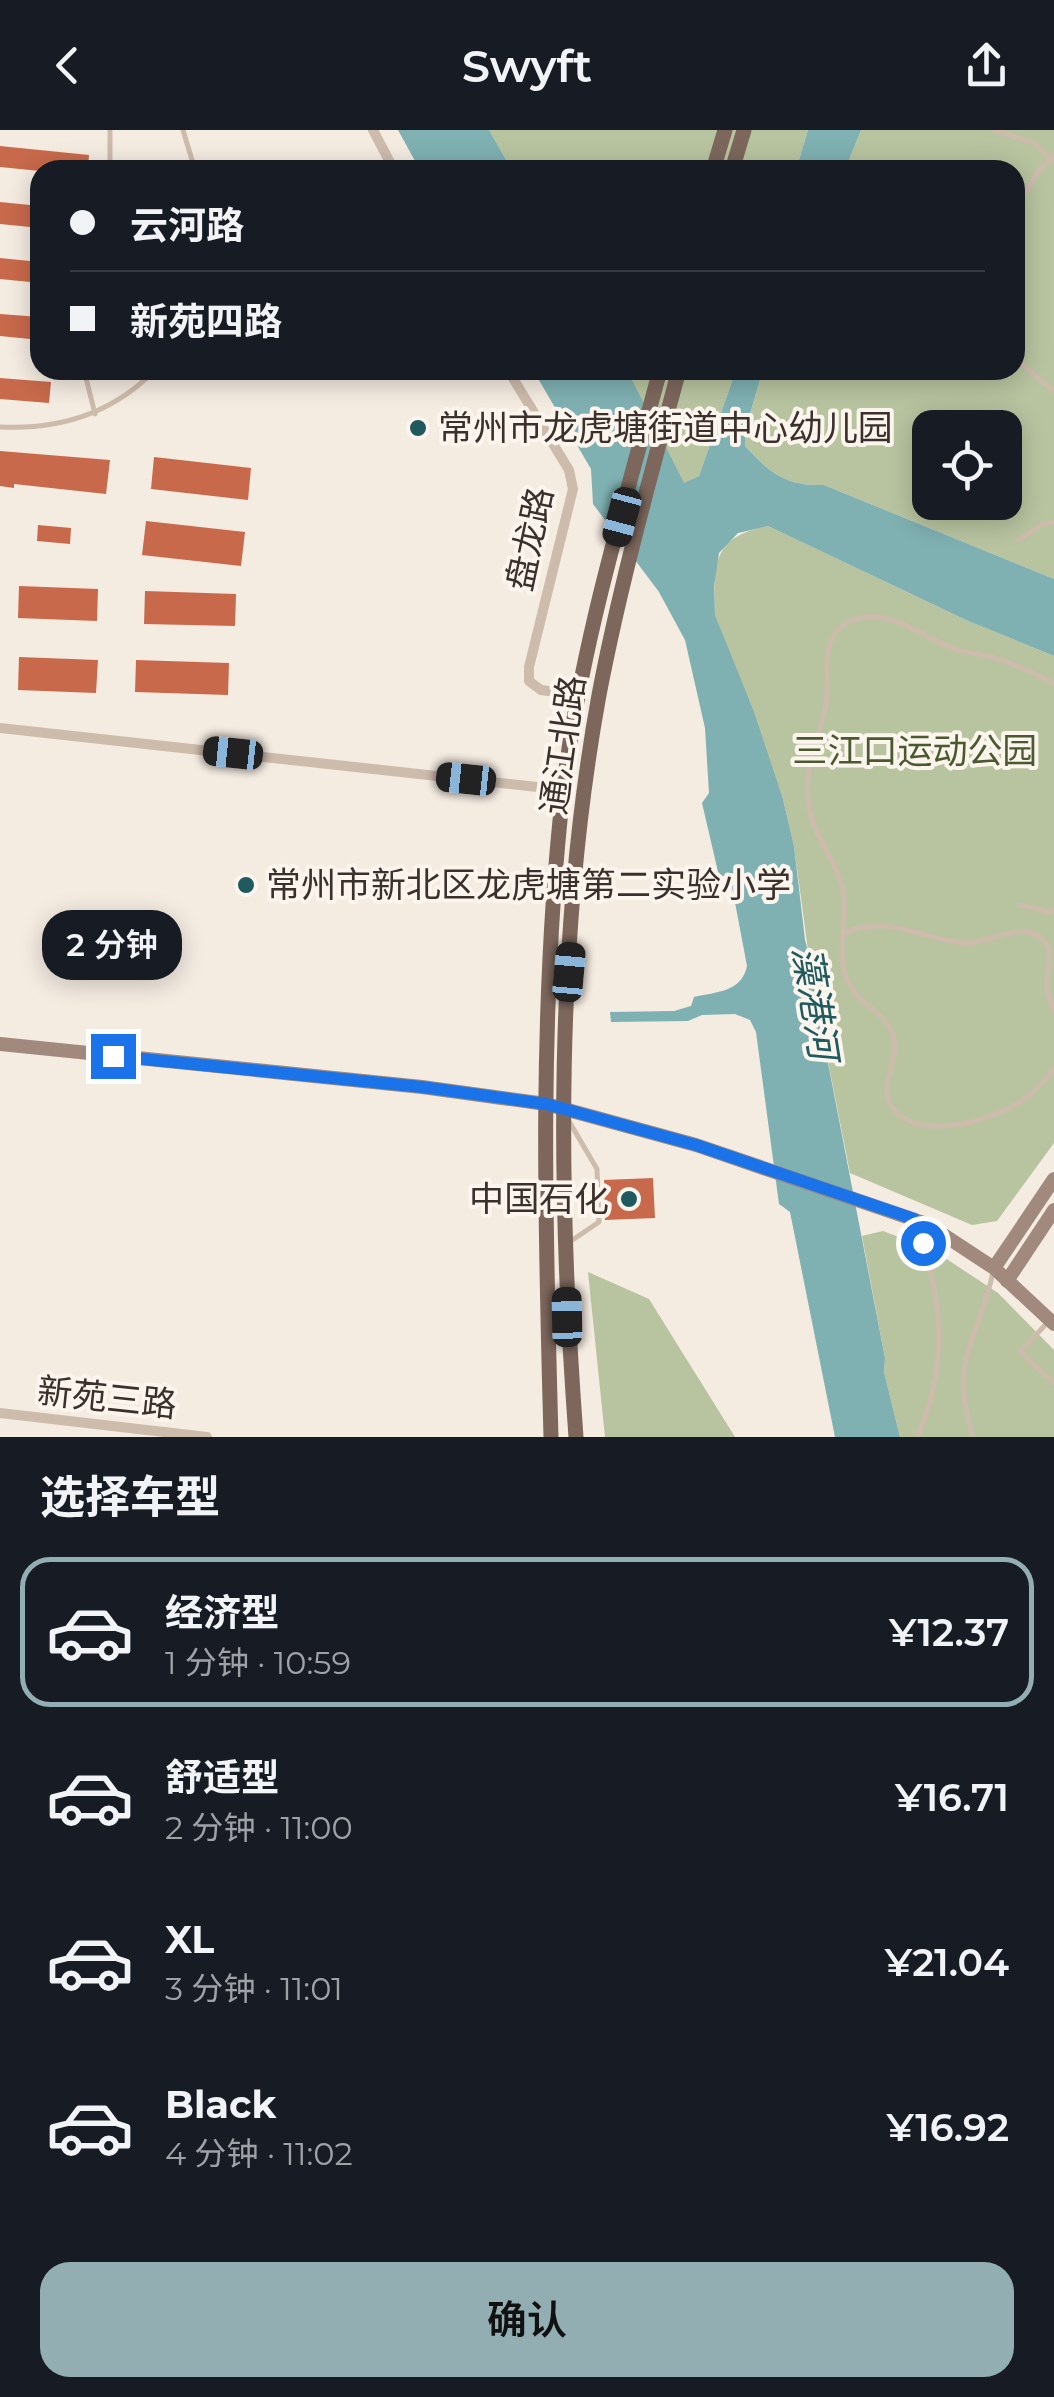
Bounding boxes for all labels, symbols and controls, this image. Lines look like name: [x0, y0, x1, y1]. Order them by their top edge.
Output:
icon: back: [40, 38, 95, 93]
text: Swyft: [462, 38, 592, 93]
icon: share: [959, 38, 1014, 93]
text: 云河路: [130, 202, 244, 249]
text: 新苑四路: [130, 298, 282, 345]
place label: 常州市龙虎塘街道中心幼儿园: [438, 406, 893, 449]
map controls: [912, 410, 1022, 520]
button: locate: [912, 410, 1022, 520]
marker: 常州市龙虎塘街道中心幼儿园: [407, 417, 429, 439]
street label: 盘龙路: [498, 483, 561, 595]
car: [600, 484, 644, 550]
street label: 通江北路: [531, 673, 594, 817]
park label: 三江口运动公园: [792, 729, 1038, 772]
car: [202, 735, 264, 771]
car: [435, 761, 497, 797]
place label: 常州市新北区龙虎塘第二实验小学: [266, 863, 791, 906]
marker: 常州市新北区龙虎塘第二实验小学: [235, 874, 257, 896]
callout: 2 分钟: [43, 911, 183, 981]
text: 2 分钟: [66, 925, 158, 964]
car: [551, 941, 587, 1003]
water label: 藻港河: [783, 943, 849, 1070]
route end: [91, 1034, 136, 1079]
place label: 中国石化: [469, 1177, 609, 1220]
marker: 中国石化: [618, 1188, 640, 1210]
route start: [901, 1221, 946, 1266]
car: [551, 1287, 583, 1347]
street label: 新苑三路: [35, 1369, 179, 1426]
text: 选择车型: [40, 1469, 220, 1524]
icon: car: [45, 1587, 135, 1677]
text: 经济型: [165, 1589, 279, 1636]
text: ¥12.37: [889, 1609, 1009, 1656]
text: 1 分钟 · 10:59: [165, 1643, 351, 1682]
icon: car: [45, 1752, 135, 1842]
text: 舒适型: [165, 1754, 279, 1801]
text: ¥16.71: [895, 1774, 1009, 1821]
text: 2 分钟 · 11:00: [165, 1808, 353, 1847]
text: XL: [165, 1916, 214, 1963]
icon: car: [45, 1917, 135, 2007]
text: ¥21.04: [885, 1939, 1009, 1986]
text: 3 分钟 · 11:01: [165, 1969, 343, 2008]
text: Black: [165, 2081, 276, 2128]
icon: car: [45, 2082, 135, 2172]
text: ¥16.92: [887, 2104, 1009, 2151]
text: 4 分钟 · 11:02: [165, 2134, 353, 2173]
button: 确认: [40, 2262, 1014, 2377]

